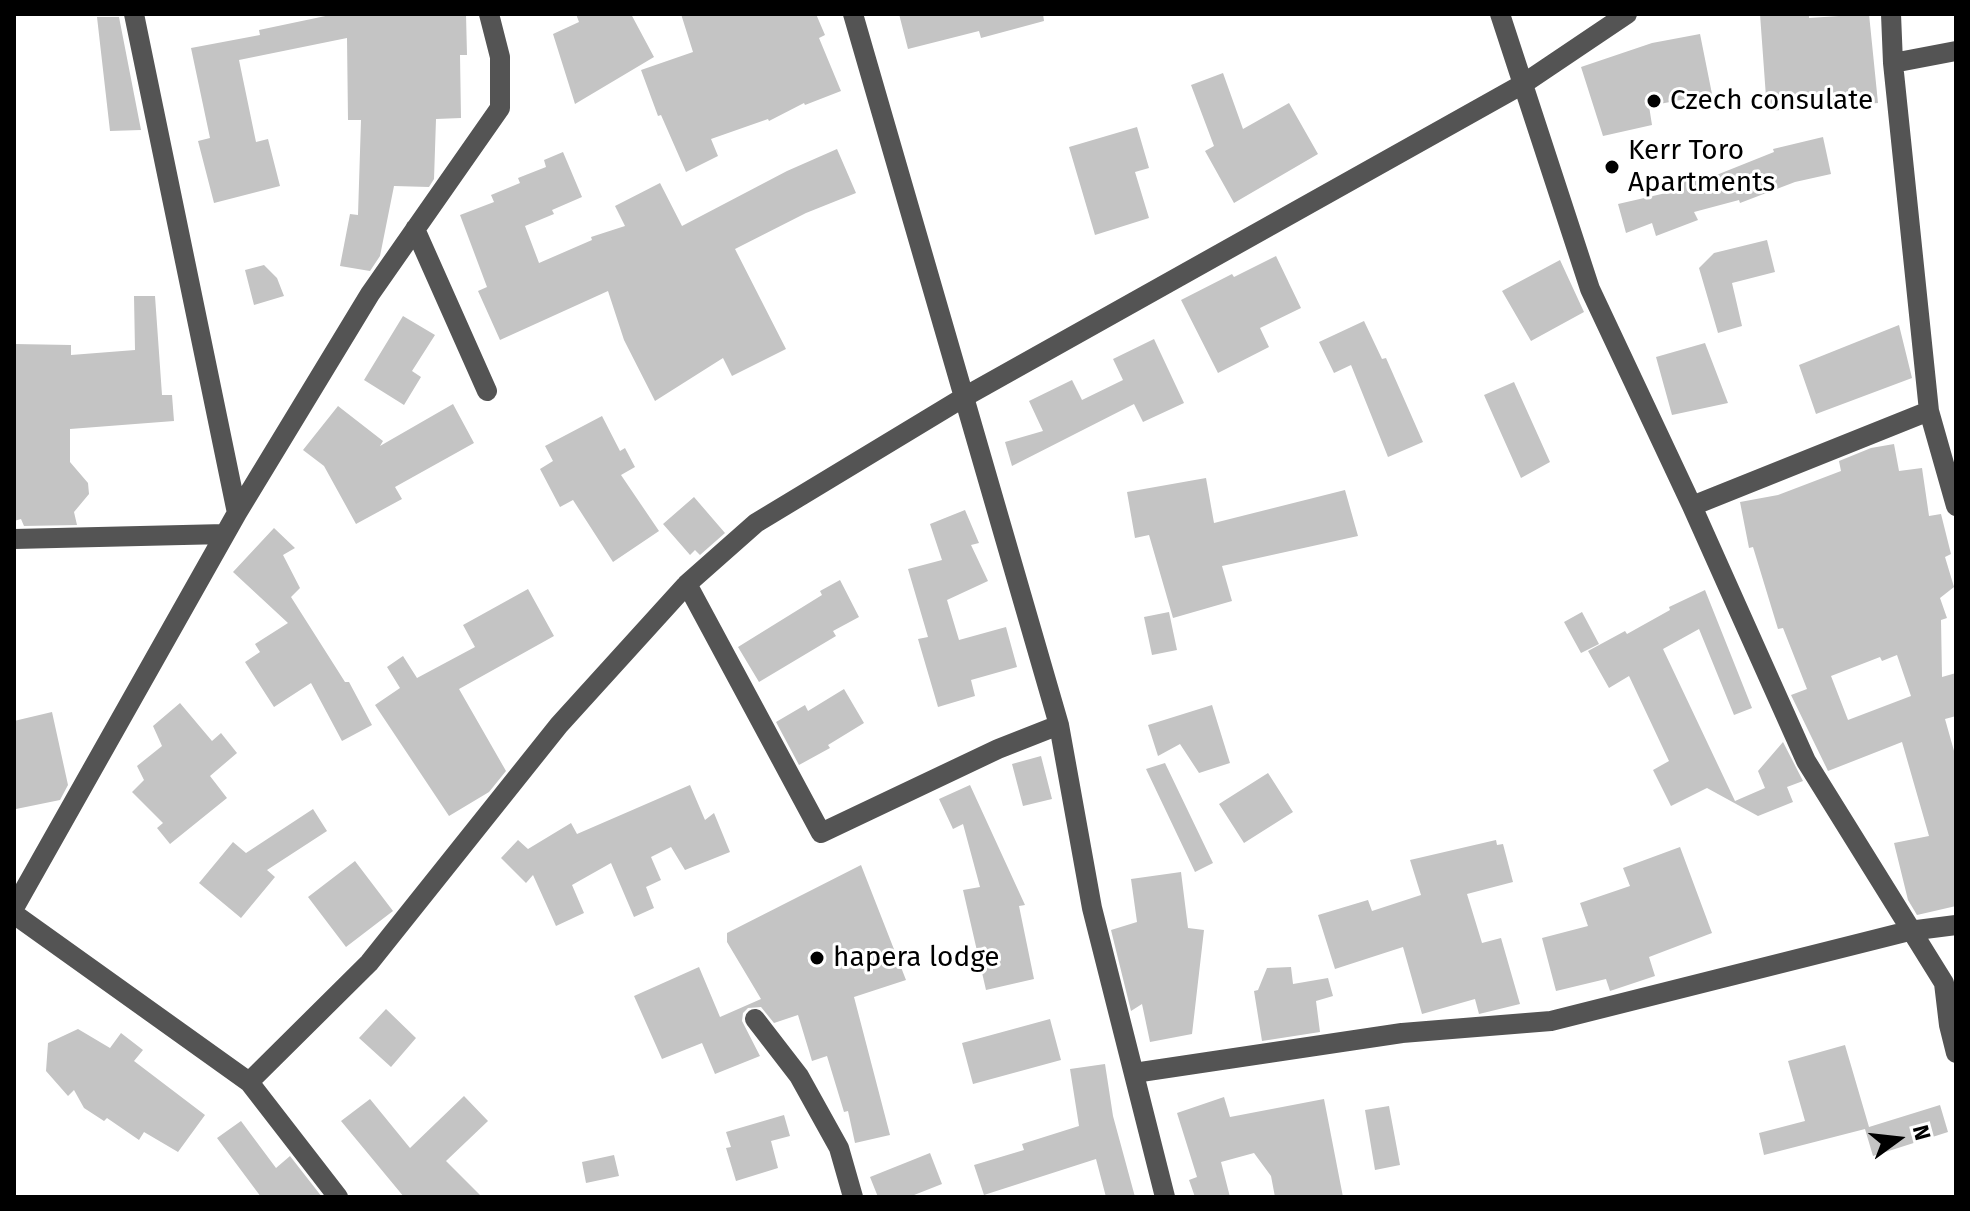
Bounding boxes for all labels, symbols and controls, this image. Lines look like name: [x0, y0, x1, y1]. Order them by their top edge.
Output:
place label: Czech consulate: [1670, 84, 1873, 118]
marker: Czech consulate: [1645, 92, 1663, 110]
place label: Kerr Toro Apartments: [1628, 134, 1775, 200]
marker: Kerr Toro Apartments: [1603, 158, 1621, 176]
place label: hapera lodge: [833, 941, 1000, 975]
marker: hapera lodge: [808, 949, 826, 967]
north arrow: [1858, 1099, 1938, 1179]
text: N: [1907, 1122, 1937, 1143]

